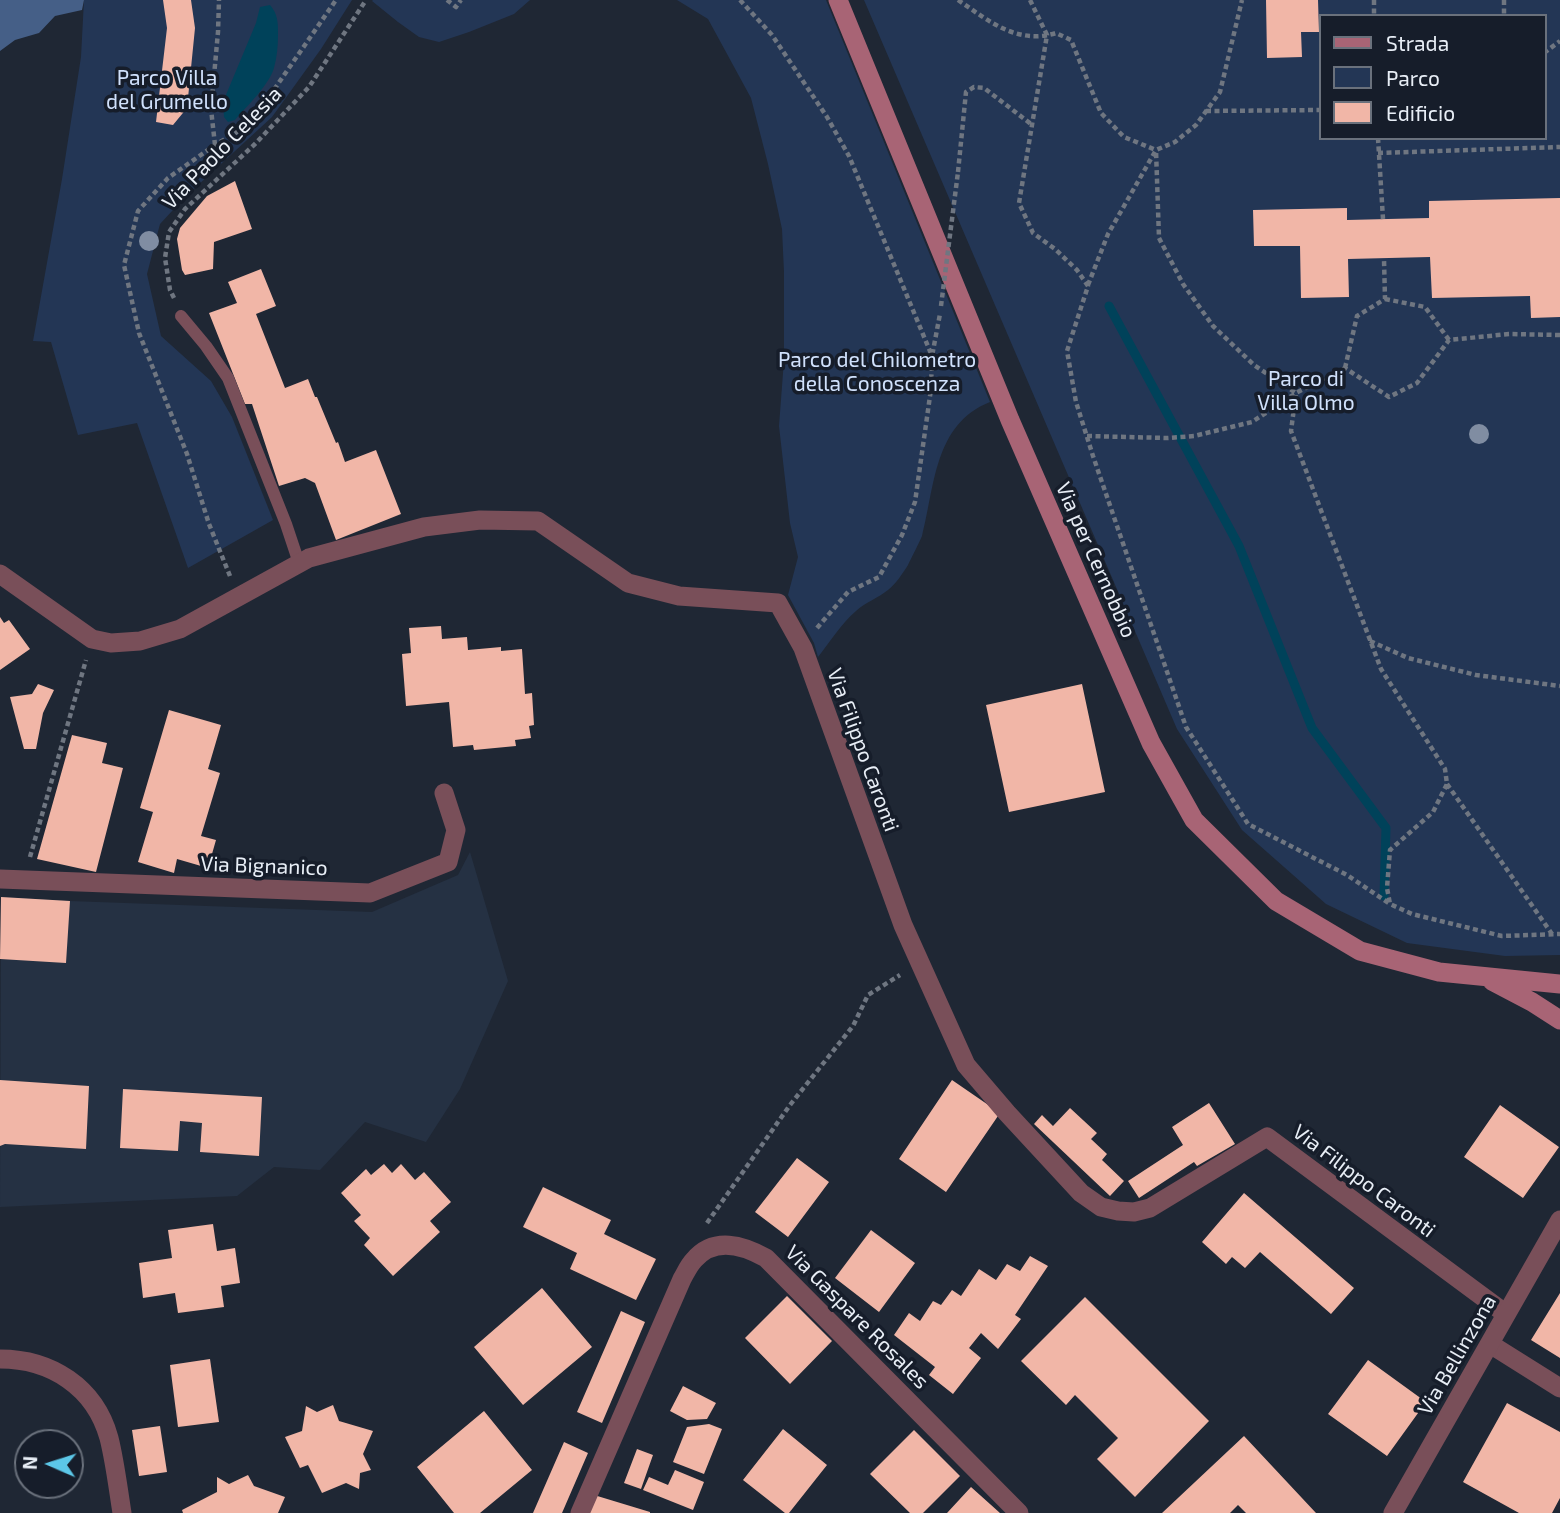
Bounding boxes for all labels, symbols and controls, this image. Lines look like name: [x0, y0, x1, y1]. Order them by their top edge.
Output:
legend: [1318, 14, 1546, 140]
text: Strada: [1386, 30, 1449, 55]
park label: Parco Villa del Grumello: [106, 65, 228, 115]
text: Parco: [1386, 65, 1440, 90]
street label: Via Paolo Celesia: [157, 81, 287, 215]
text: Edificio: [1386, 100, 1455, 125]
park label: Parco del Chilometro della Conoscenza: [778, 347, 976, 397]
park label: Parco di Villa Olmo: [1257, 366, 1355, 416]
street label: Via per Cernobbio: [1050, 478, 1142, 642]
street label: Via Filippo Caronti: [822, 665, 904, 835]
street label: Via Bignanico: [200, 851, 328, 881]
street label: Via Filippo Caronti: [1288, 1119, 1440, 1243]
street label: Via Gaspare Rosales: [780, 1240, 934, 1394]
street label: Via Bellinzona: [1412, 1290, 1502, 1420]
north arrow: [14, 1429, 84, 1499]
text: N: [18, 1456, 41, 1470]

